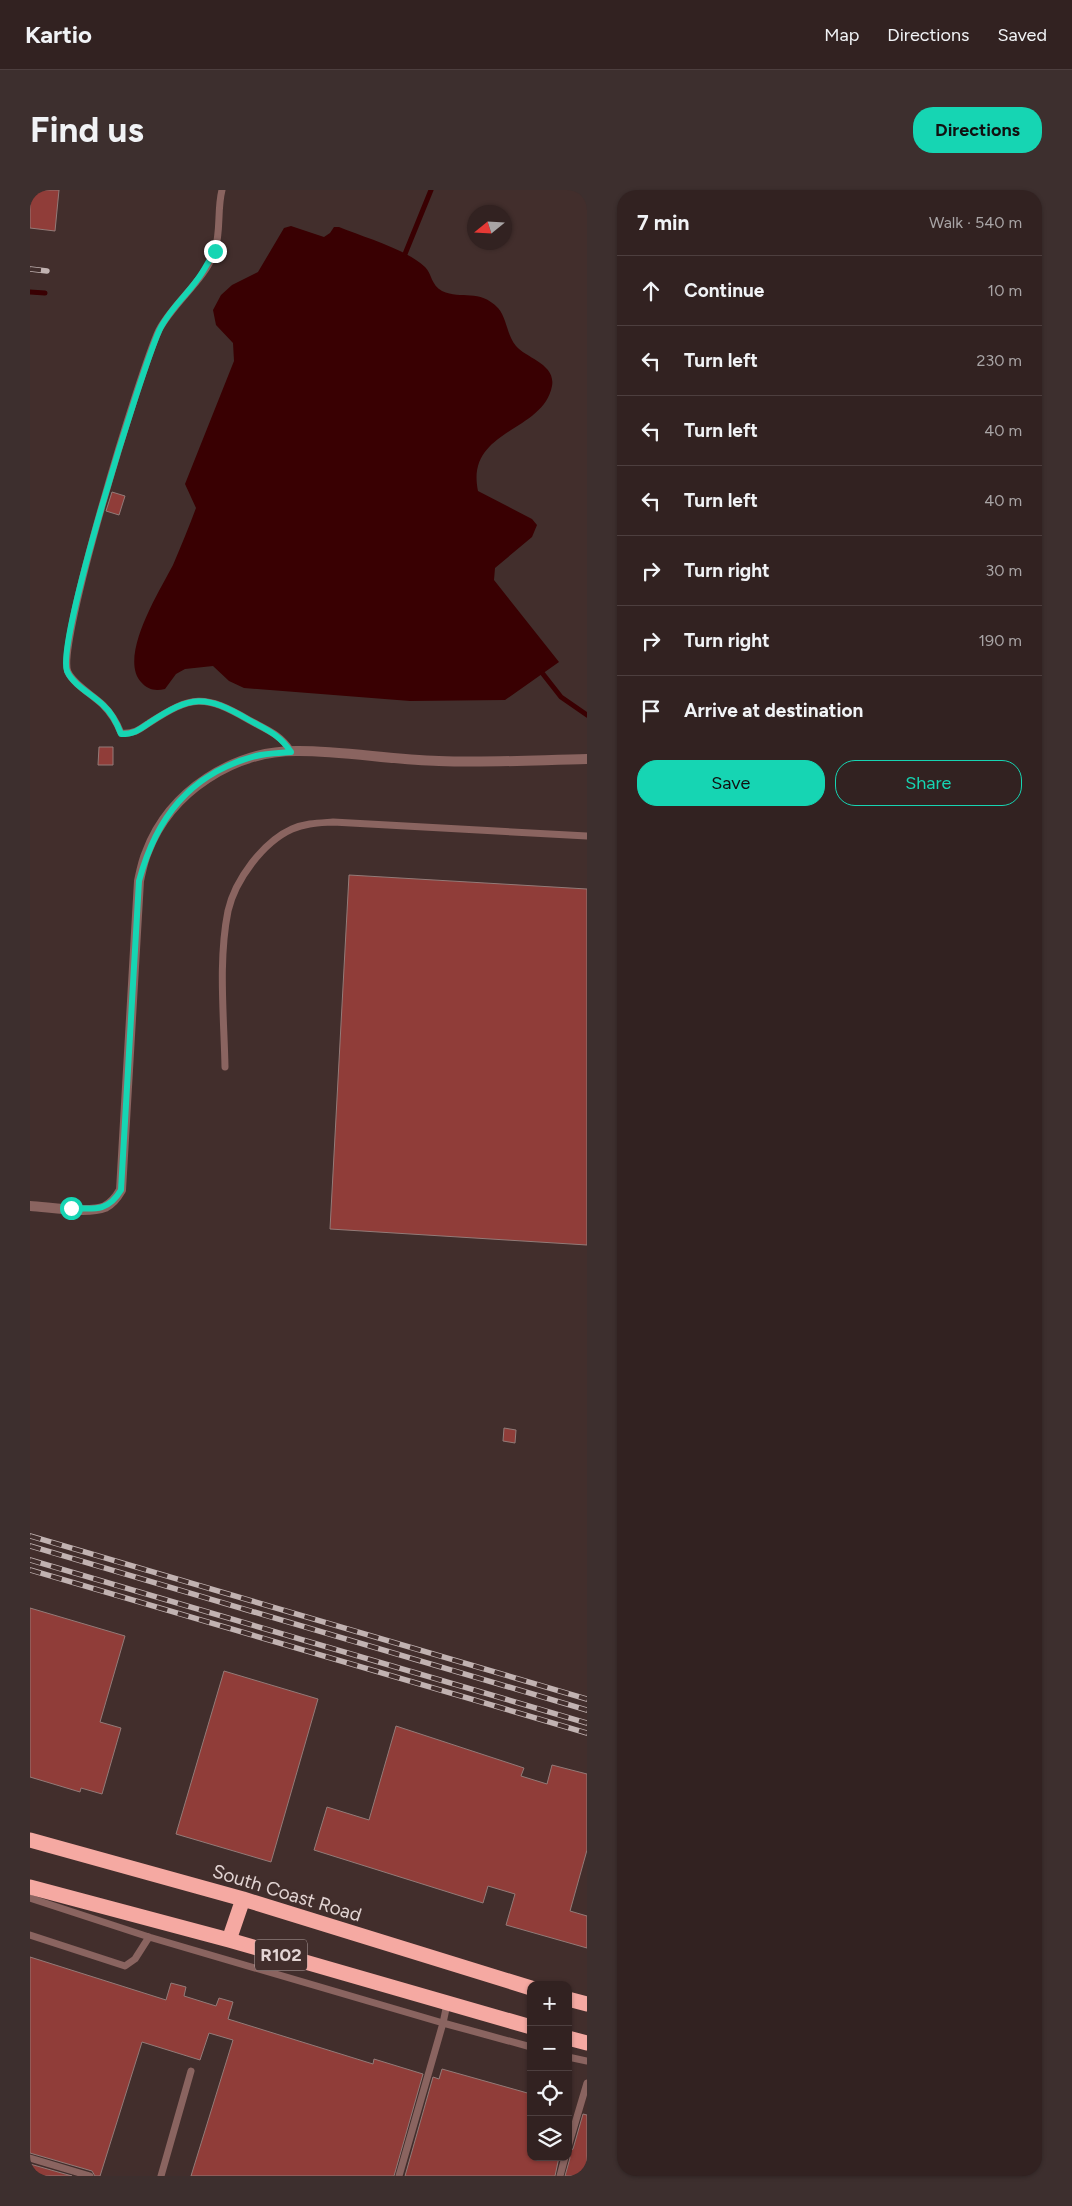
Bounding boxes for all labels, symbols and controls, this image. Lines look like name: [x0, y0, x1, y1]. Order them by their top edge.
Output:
text: Kartio: [25, 20, 92, 49]
text: Map: [824, 24, 859, 46]
text: Directions: [887, 24, 969, 46]
text: Saved: [997, 24, 1047, 46]
button: Directions: [913, 107, 1042, 153]
text: Find us: [30, 109, 144, 151]
north arrow: [467, 205, 512, 250]
text: 7 min: [637, 210, 689, 235]
text: Walk · 540 m: [929, 213, 1022, 232]
route end: [204, 240, 227, 263]
icon: ahead: [637, 277, 665, 305]
text: Continue: [684, 279, 764, 302]
text: 10 m: [988, 281, 1022, 300]
icon: left: [637, 347, 665, 375]
text: Turn left: [684, 349, 758, 372]
text: 230 m: [977, 351, 1022, 370]
icon: left: [637, 417, 665, 445]
text: Turn left: [684, 419, 758, 442]
text: 40 m: [984, 421, 1022, 440]
icon: left: [637, 487, 665, 515]
text: Turn left: [684, 489, 758, 512]
text: 40 m: [984, 491, 1022, 510]
icon: right: [637, 557, 665, 585]
text: Turn right: [684, 559, 770, 582]
text: 30 m: [985, 561, 1022, 580]
icon: right: [637, 627, 665, 655]
text: Turn right: [684, 629, 770, 652]
text: 190 m: [979, 631, 1022, 650]
icon: arrive: [637, 697, 665, 725]
text: Arrive at destination: [684, 699, 863, 722]
button: Save: [637, 760, 825, 806]
button: Share: [835, 760, 1022, 806]
route start: [60, 1197, 83, 1220]
street label: South Coast Road: [210, 1859, 364, 1927]
road number: R102: [255, 1940, 307, 1970]
map controls: [527, 1981, 572, 2161]
button: +: [527, 1981, 572, 2026]
button: −: [527, 2026, 572, 2071]
button: locate: [527, 2071, 572, 2116]
button: layers: [527, 2116, 572, 2161]

